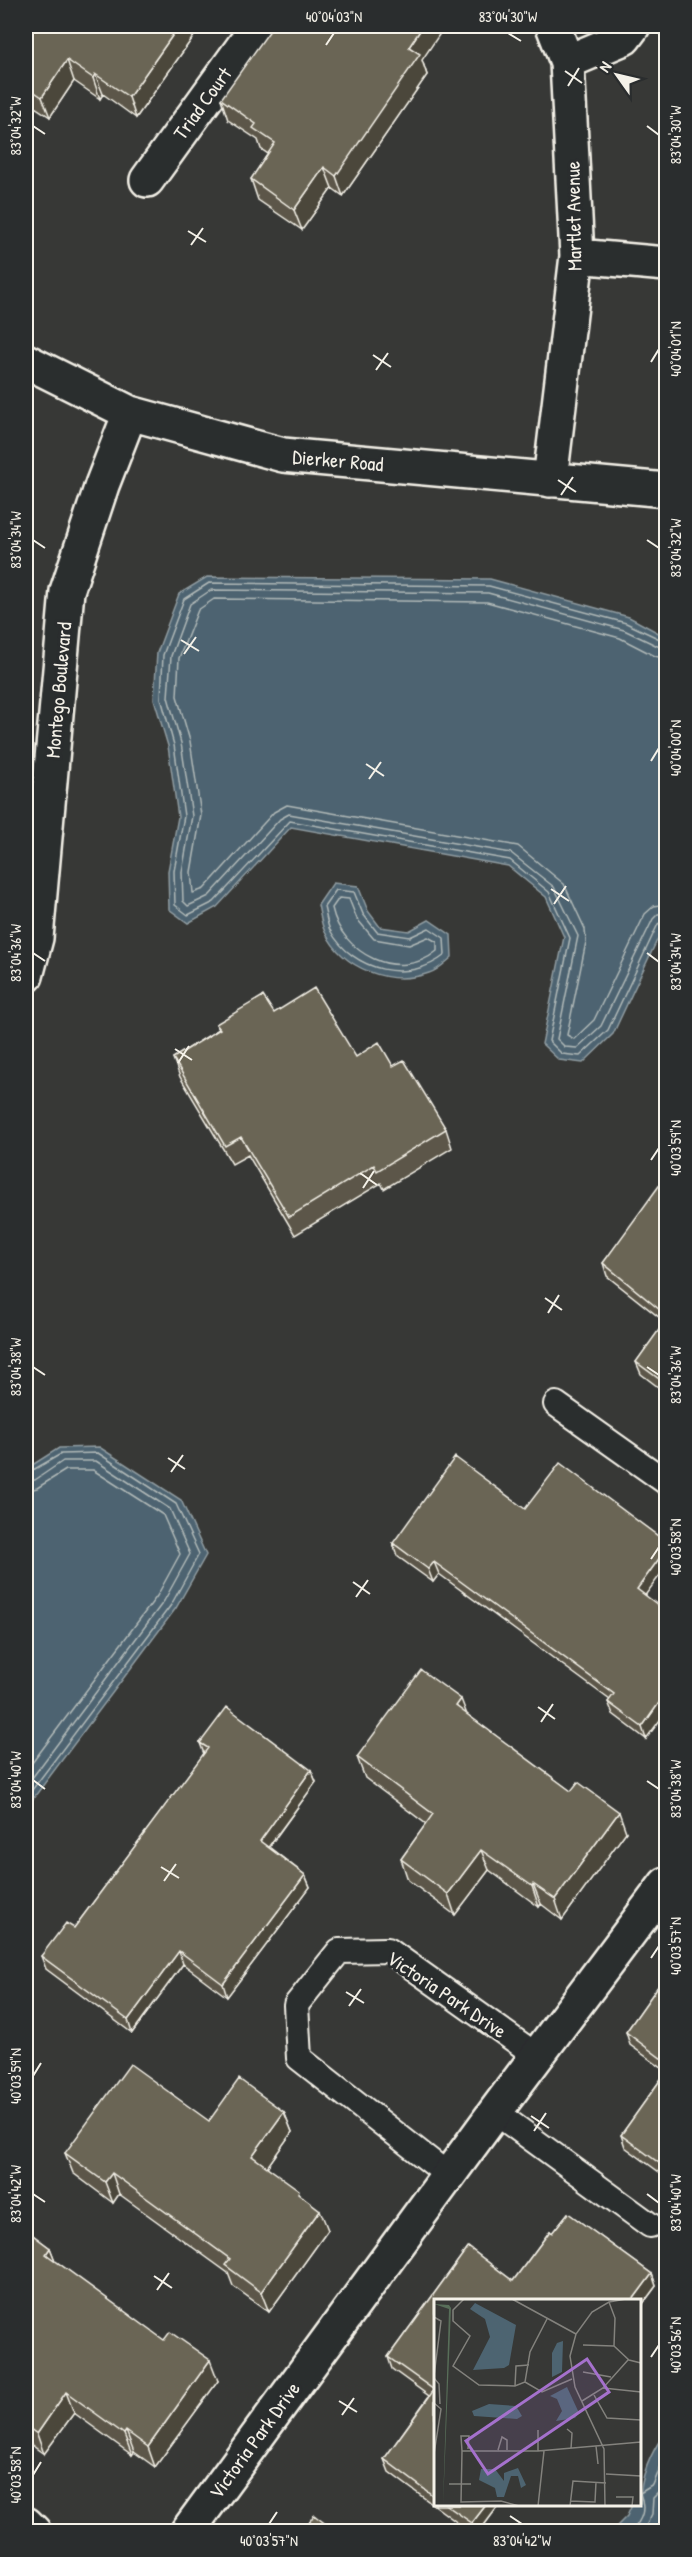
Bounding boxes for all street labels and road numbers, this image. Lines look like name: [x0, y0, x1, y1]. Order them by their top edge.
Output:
street label: Triad Court: [167, 60, 238, 145]
street label: Martlet Avenue: [559, 161, 587, 271]
street label: Dierker Road: [292, 443, 385, 477]
street label: Montego Boulevard: [39, 621, 77, 759]
street label: Victoria Park Drive: [382, 1944, 512, 2044]
street label: Victoria Park Drive: [202, 2376, 306, 2504]

